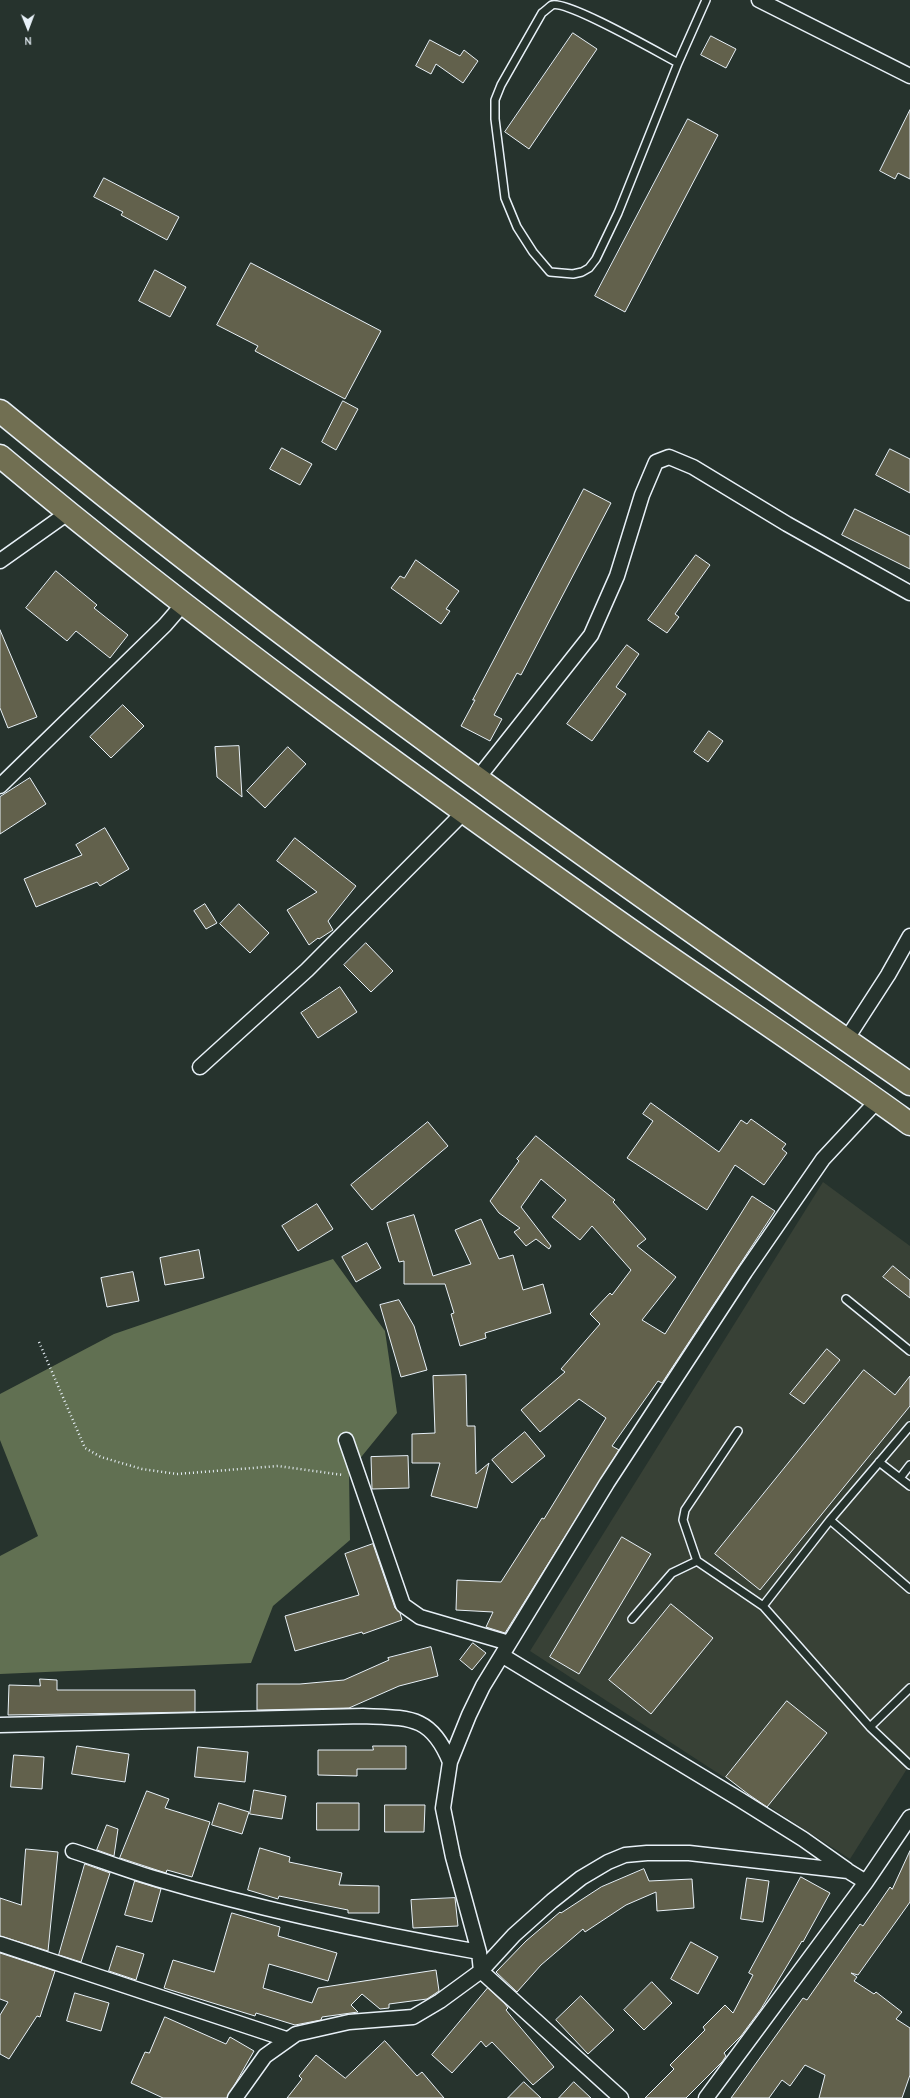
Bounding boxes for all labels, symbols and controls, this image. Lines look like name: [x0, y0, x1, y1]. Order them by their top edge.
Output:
north arrow: [8, 8, 48, 48]
text: N: [25, 34, 32, 47]

